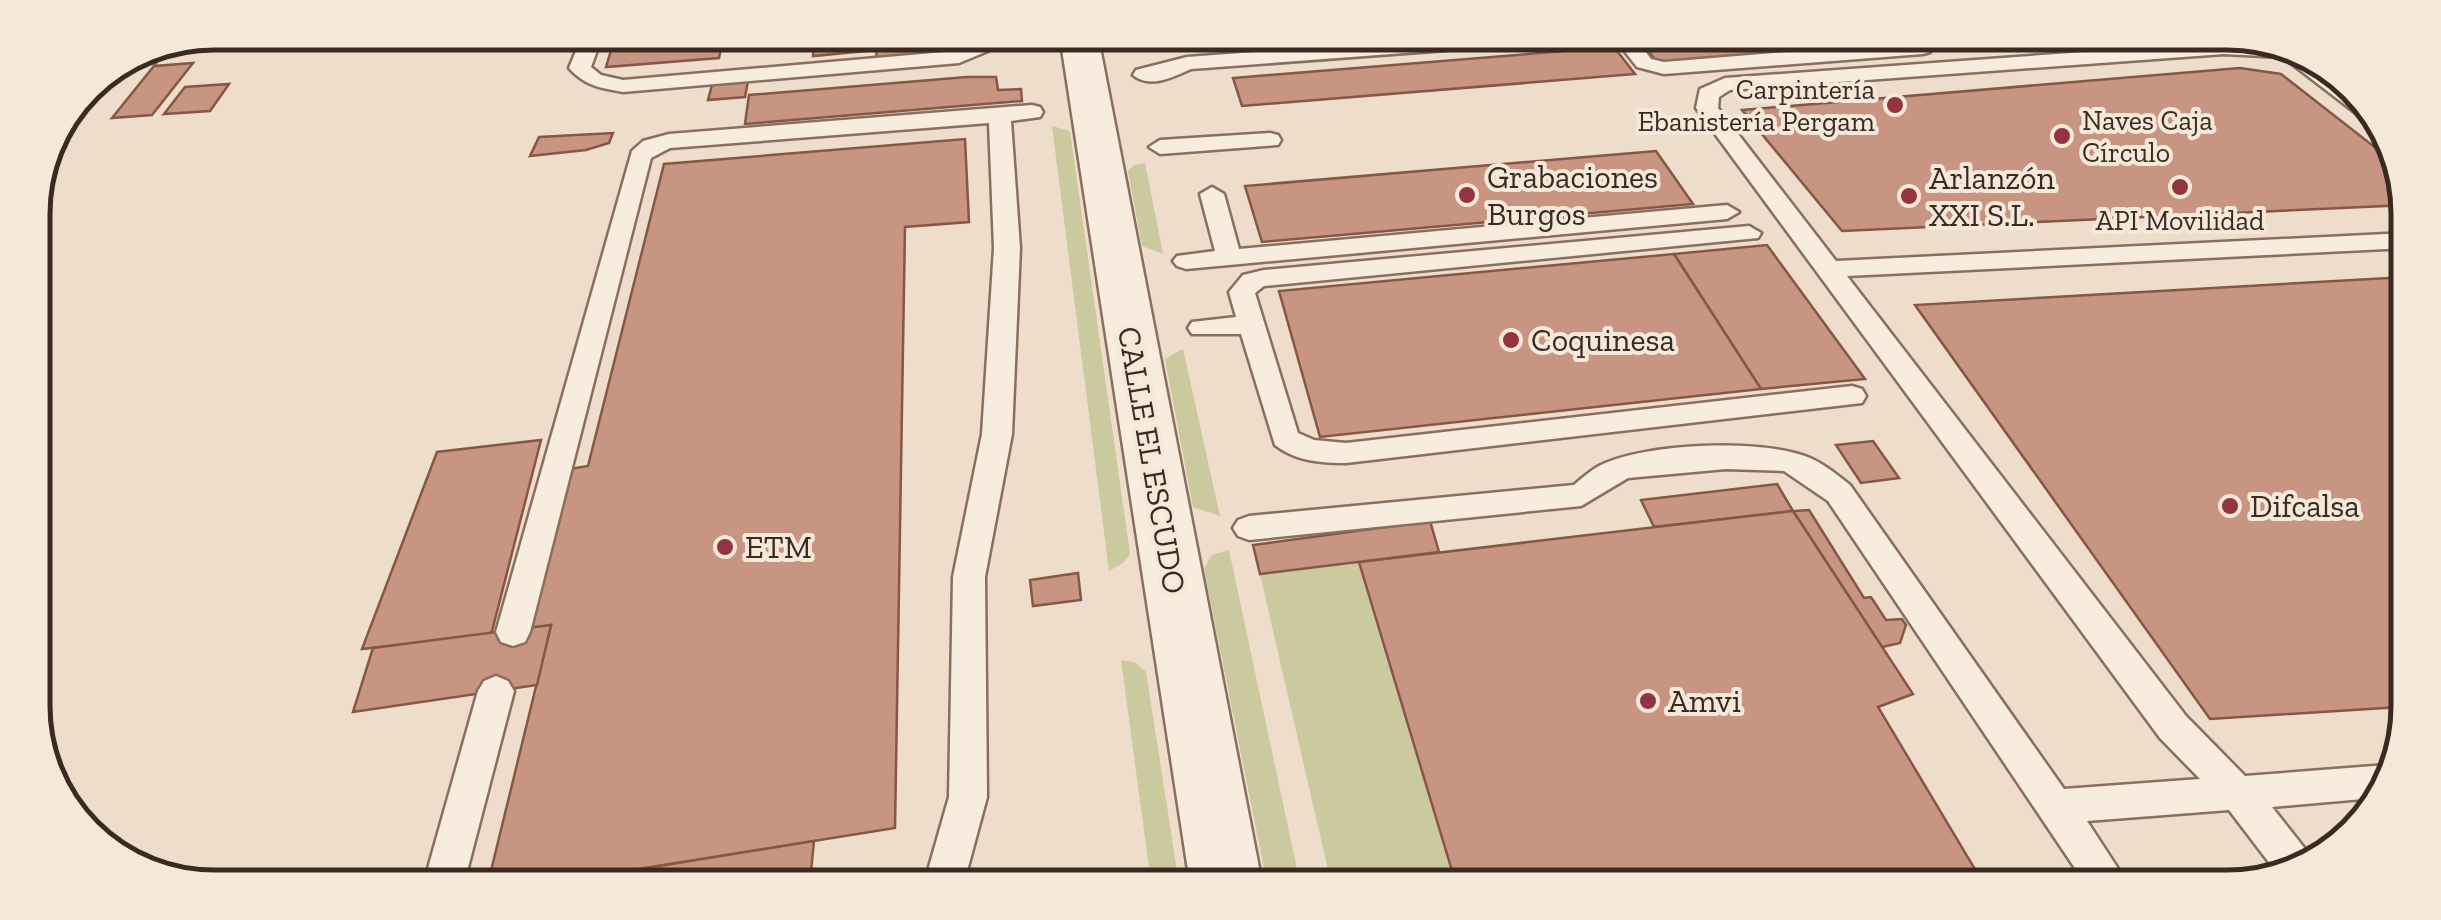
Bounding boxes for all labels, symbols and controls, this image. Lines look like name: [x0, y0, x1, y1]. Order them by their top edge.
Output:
place label: Carpintería Ebanistería Pergam: [1637, 73, 1875, 138]
marker: Carpintería Ebanistería Pergam: [1884, 94, 1906, 116]
place label: Naves Caja Círculo: [2082, 104, 2213, 169]
marker: Naves Caja Círculo: [2051, 125, 2073, 147]
place label: Grabaciones Burgos: [1487, 158, 1658, 233]
place label: Arlanzón XXI S.L.: [1929, 159, 2056, 234]
marker: API Movilidad: [2169, 176, 2191, 198]
marker: Grabaciones Burgos: [1456, 184, 1478, 206]
marker: Arlanzón XXI S.L.: [1898, 185, 1920, 207]
place label: API Movilidad: [2095, 204, 2265, 237]
place label: Coquinesa: [1531, 321, 1675, 359]
street label: CALLE EL ESCUDO: [1110, 323, 1194, 597]
marker: Coquinesa: [1500, 329, 1522, 351]
place label: Difcalsa: [2250, 487, 2360, 525]
marker: Difcalsa: [2219, 495, 2241, 517]
place label: ETM: [745, 528, 812, 566]
marker: ETM: [714, 536, 736, 558]
place label: Amvi: [1668, 682, 1741, 720]
marker: Amvi: [1637, 690, 1659, 712]

